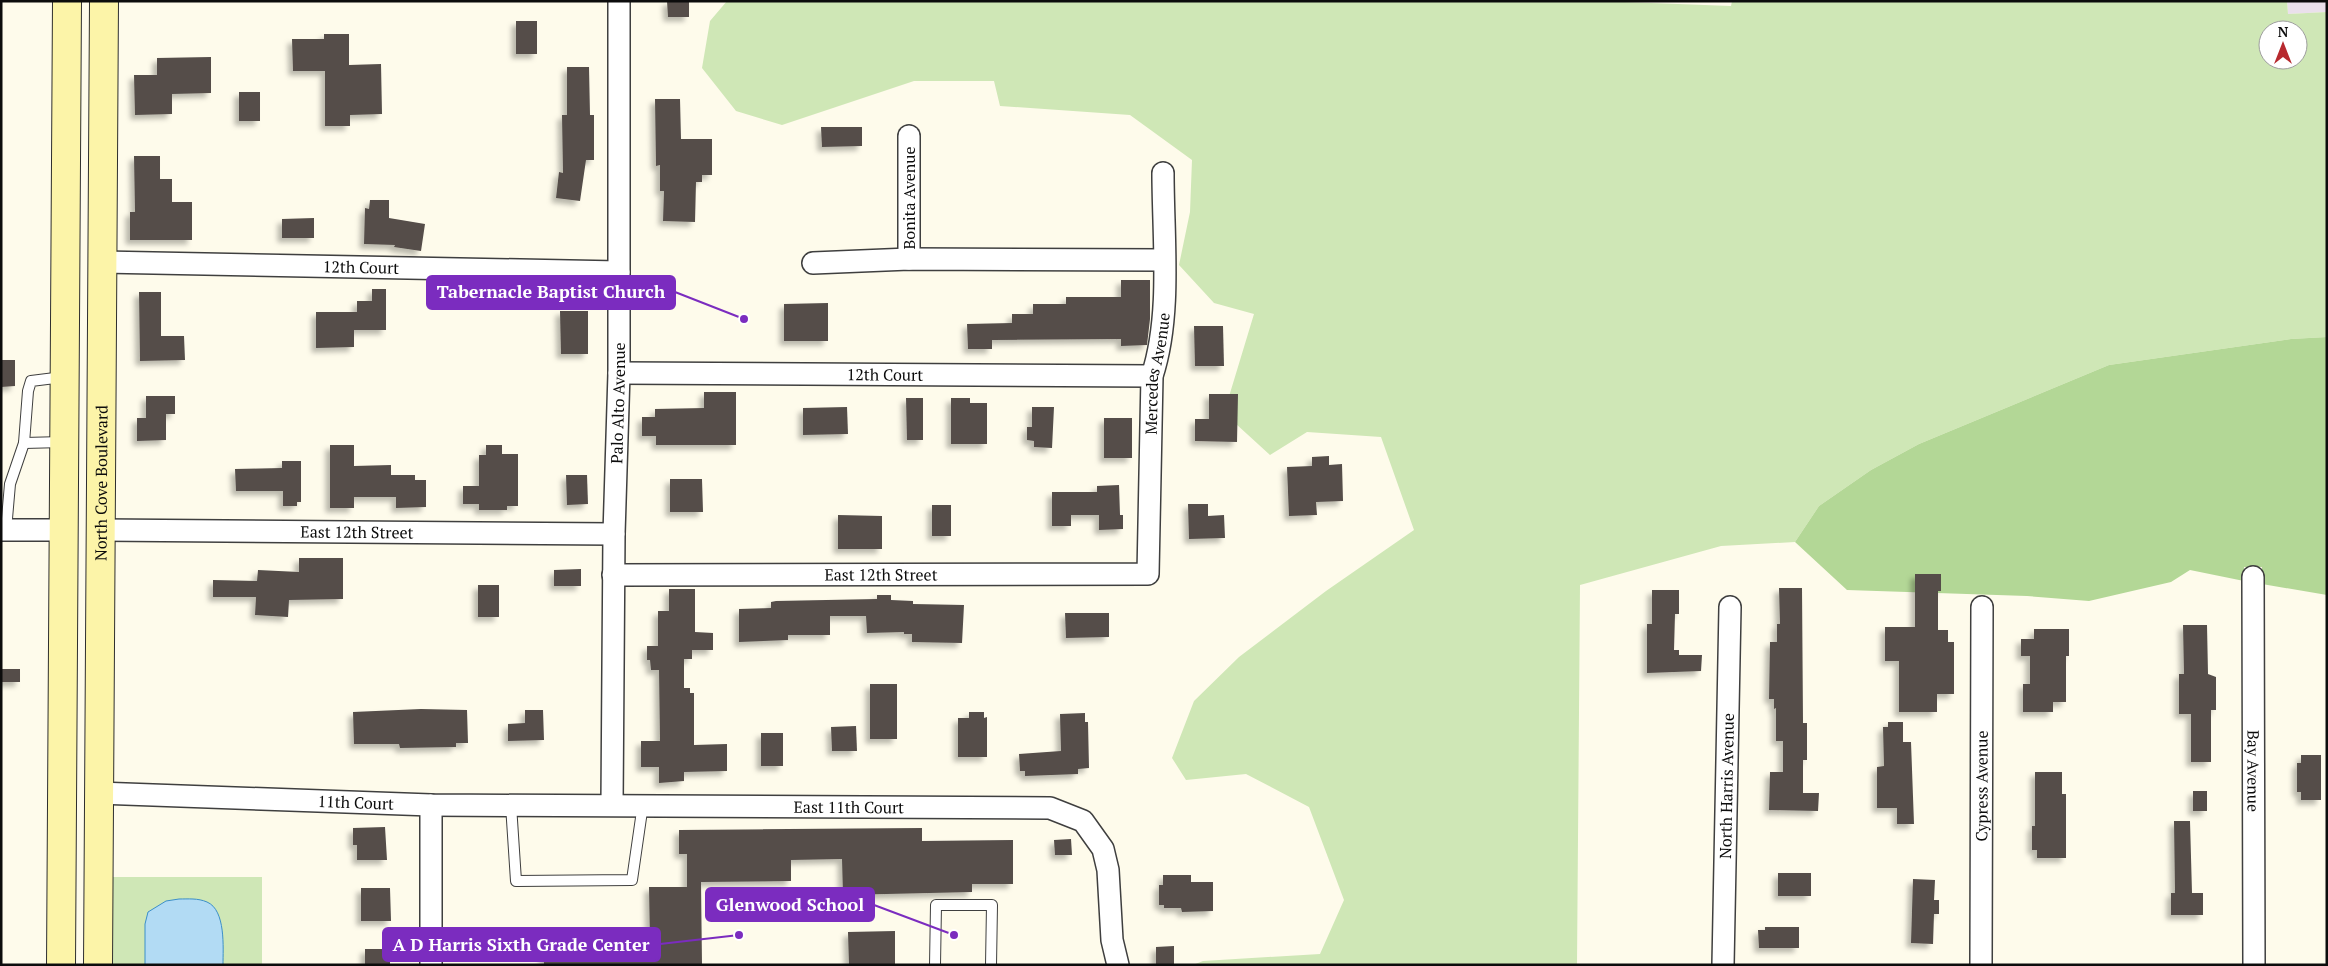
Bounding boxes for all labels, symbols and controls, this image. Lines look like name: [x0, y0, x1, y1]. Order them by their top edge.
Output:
north arrow: [2258, 20, 2308, 70]
text: N: [2278, 22, 2289, 41]
street label: Bonita Avenue: [898, 147, 920, 250]
street label: 12th Court: [323, 255, 399, 279]
callout: Tabernacle Baptist Church: [427, 276, 675, 309]
text: Tabernacle Baptist Church: [437, 279, 666, 303]
street label: Mercedes Avenue: [1140, 312, 1175, 435]
street label: Palo Alto Avenue: [605, 342, 630, 464]
street label: 12th Court: [847, 363, 923, 386]
street label: North Cove Boulevard: [90, 405, 112, 561]
street label: East 12th Street: [300, 521, 414, 543]
street label: East 12th Street: [824, 563, 938, 586]
street label: North Harris Avenue: [1714, 713, 1739, 859]
street label: Cypress Avenue: [1970, 730, 1993, 842]
street label: Bay Avenue: [2242, 730, 2265, 812]
street label: 11th Court: [317, 790, 394, 815]
street label: East 11th Court: [793, 796, 904, 818]
callout: Glenwood School: [706, 888, 874, 921]
text: Glenwood School: [716, 892, 864, 916]
callout: A D Harris Sixth Grade Center: [383, 928, 660, 961]
text: A D Harris Sixth Grade Center: [393, 932, 650, 956]

